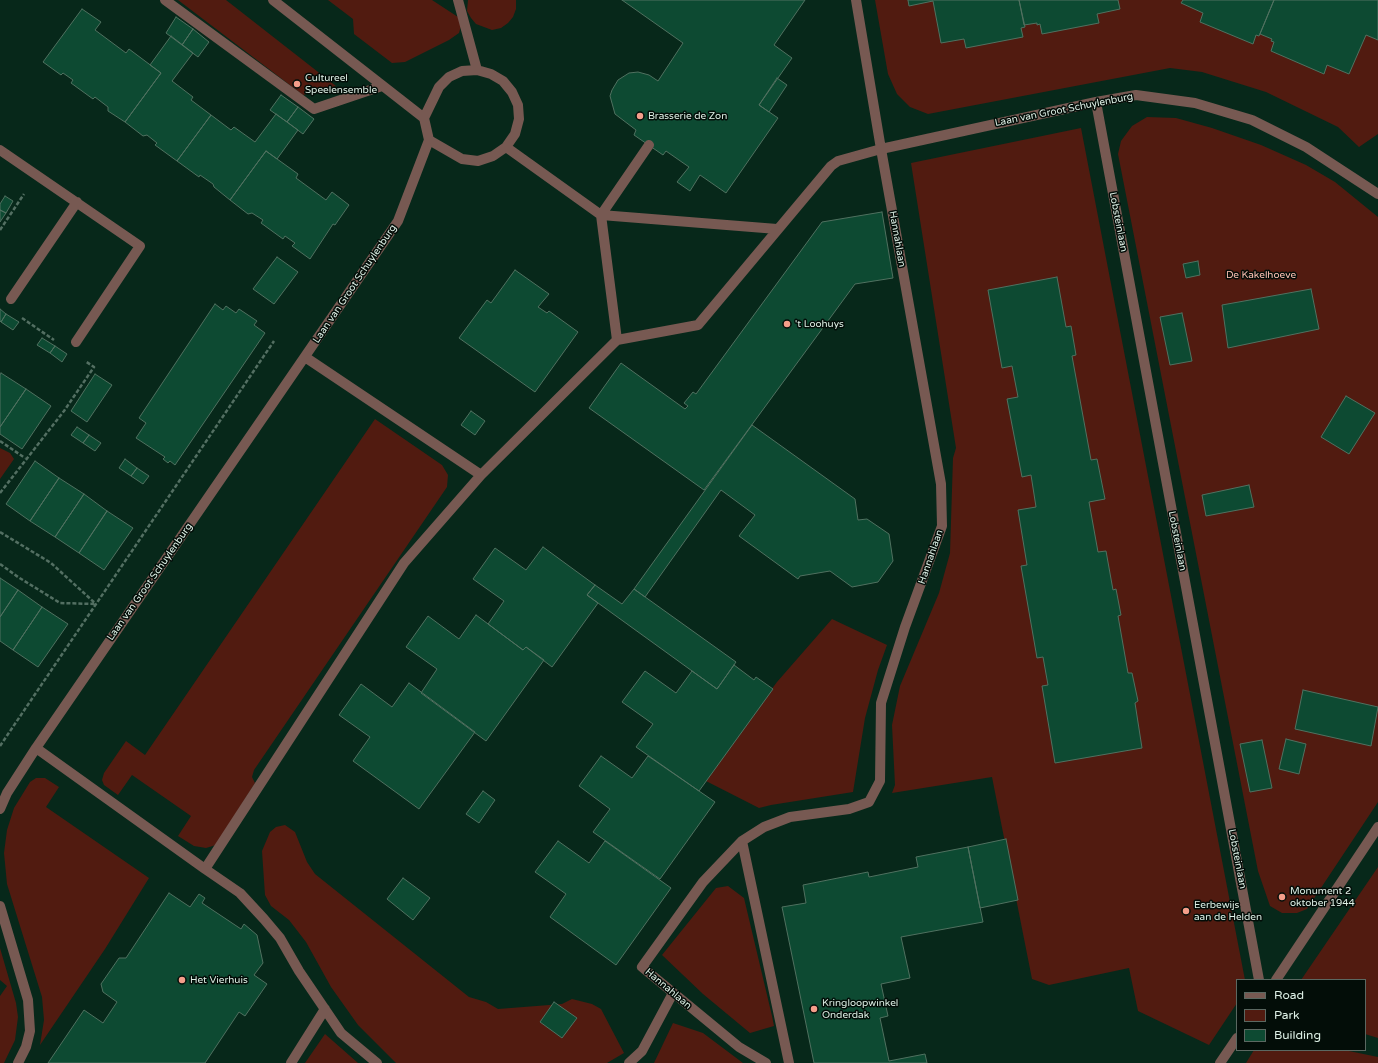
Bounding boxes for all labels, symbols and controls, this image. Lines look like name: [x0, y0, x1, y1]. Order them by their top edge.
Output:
place label: Cultureel Speelensemble: [305, 72, 377, 96]
marker: Cultureel Speelensemble: [292, 79, 302, 89]
street label: Laan van Groot Schuylenburg: [994, 91, 1134, 129]
place label: Brasserie de Zon: [648, 110, 727, 122]
marker: Brasserie de Zon: [635, 111, 645, 121]
street label: Lobsteinlaan: [1106, 191, 1130, 253]
street label: Hannahlaan: [886, 210, 908, 268]
street label: Laan van Groot Schuylenburg: [311, 222, 399, 346]
park label: De Kakelhoeve: [1226, 269, 1296, 281]
place label: 't Loohuys: [795, 318, 844, 330]
marker: 't Loohuys: [782, 319, 792, 329]
street label: Lobsteinlaan: [1165, 510, 1189, 572]
street label: Laan van Groot Schuylenburg: [105, 521, 195, 643]
street label: Hannahlaan: [916, 528, 946, 586]
street label: Lobsteinlaan: [1225, 828, 1249, 890]
place label: Monument 2 oktober 1944: [1290, 885, 1355, 908]
marker: Monument 2 oktober 1944: [1277, 892, 1287, 902]
place label: Eerbewijs aan de Helden: [1194, 899, 1262, 922]
marker: Eerbewijs aan de Helden: [1181, 906, 1191, 916]
street label: Hannahlaan: [642, 966, 694, 1012]
place label: Het Vierhuis: [190, 974, 248, 986]
marker: Het Vierhuis: [177, 975, 187, 985]
legend: [1236, 979, 1366, 1051]
text: Road: [1274, 988, 1304, 1002]
place label: Kringloopwinkel Onderdak: [822, 997, 898, 1020]
marker: Kringloopwinkel Onderdak: [809, 1004, 819, 1014]
text: Park: [1274, 1008, 1300, 1022]
text: Building: [1274, 1028, 1321, 1042]

